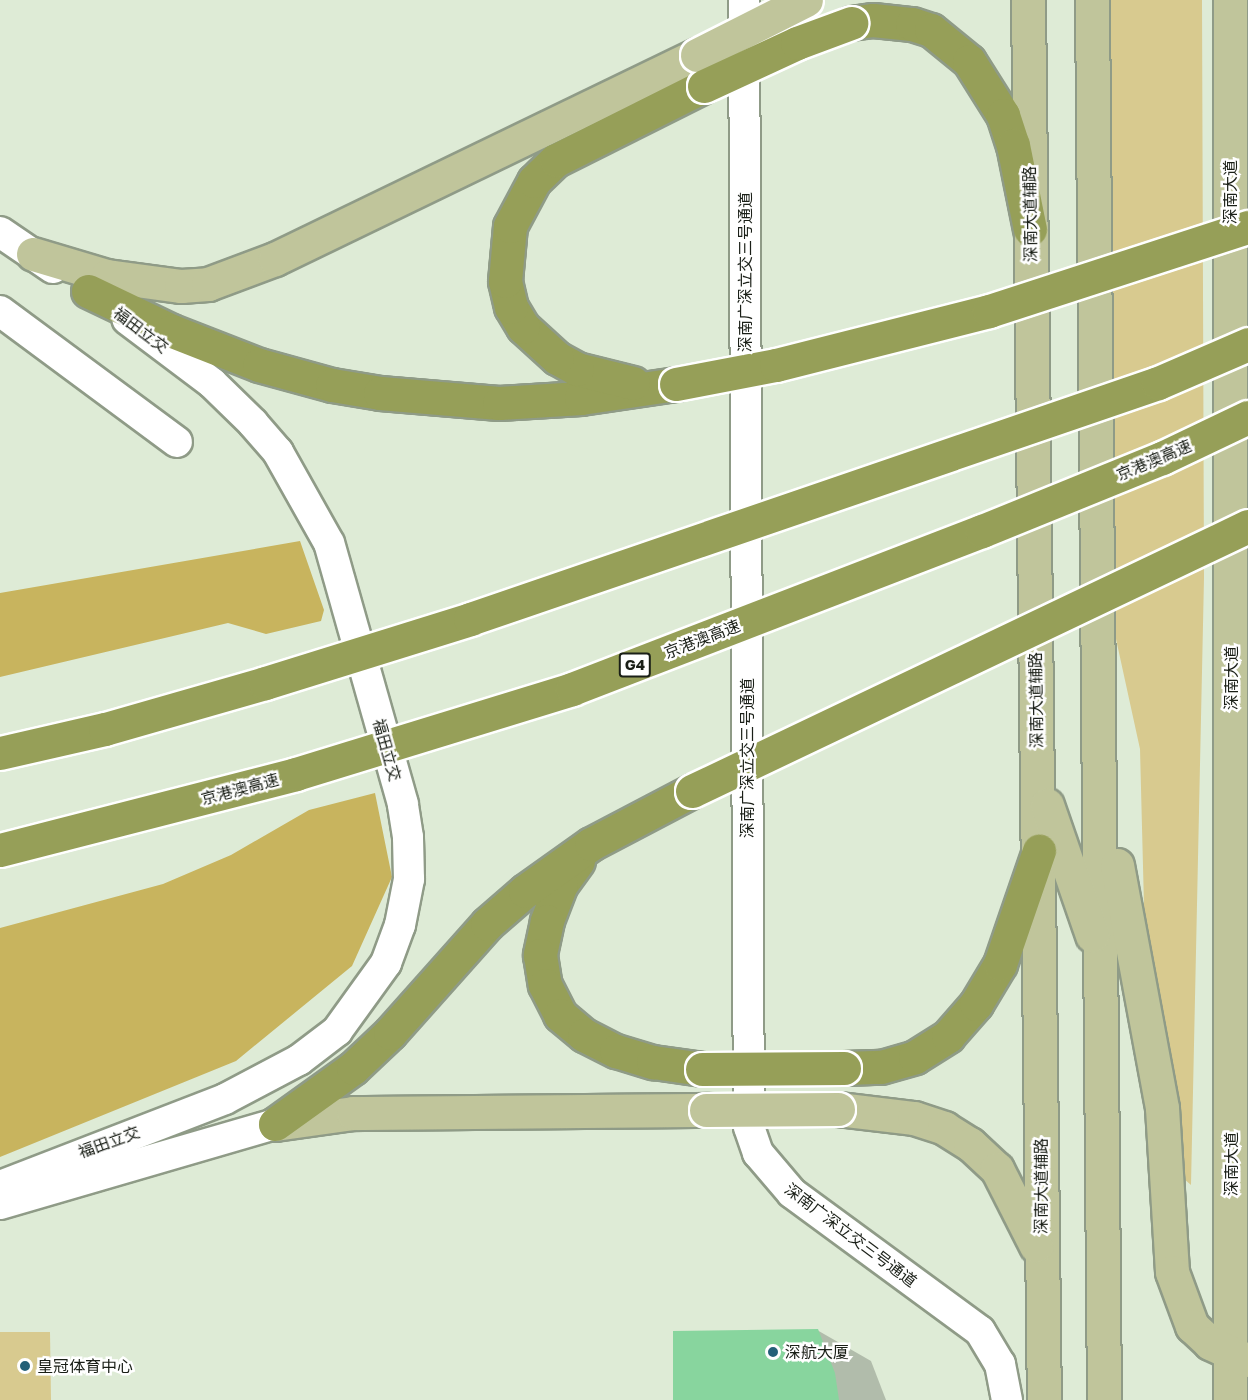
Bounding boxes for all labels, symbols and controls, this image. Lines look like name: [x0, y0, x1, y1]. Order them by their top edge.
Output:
street label: 深南大道: [1220, 160, 1240, 224]
street label: 深南大道辅路: [1020, 166, 1040, 262]
street label: 深南广深立交三号通道: [735, 192, 755, 352]
street label: 福田立交: [110, 303, 172, 357]
street label: 京港澳高速: [1113, 436, 1195, 484]
street label: 京港澳高速: [661, 616, 743, 662]
street label: 深南大道: [1221, 646, 1241, 710]
street label: 深南大道辅路: [1026, 652, 1046, 748]
road number: G4: [618, 653, 652, 677]
street label: 深南广深立交三号通道: [737, 678, 757, 838]
street label: 福田立交: [369, 717, 405, 783]
street label: 京港澳高速: [199, 769, 281, 809]
street label: 福田立交: [76, 1122, 142, 1162]
street label: 深南大道: [1221, 1132, 1241, 1196]
street label: 深南大道辅路: [1031, 1138, 1051, 1234]
street label: 深南广深立交三号通道: [781, 1179, 921, 1291]
place label: 深航大厦: [785, 1342, 849, 1362]
marker: 深航大厦: [766, 1345, 780, 1359]
place label: 皇冠体育中心: [37, 1356, 133, 1376]
marker: 皇冠体育中心: [18, 1359, 32, 1373]

